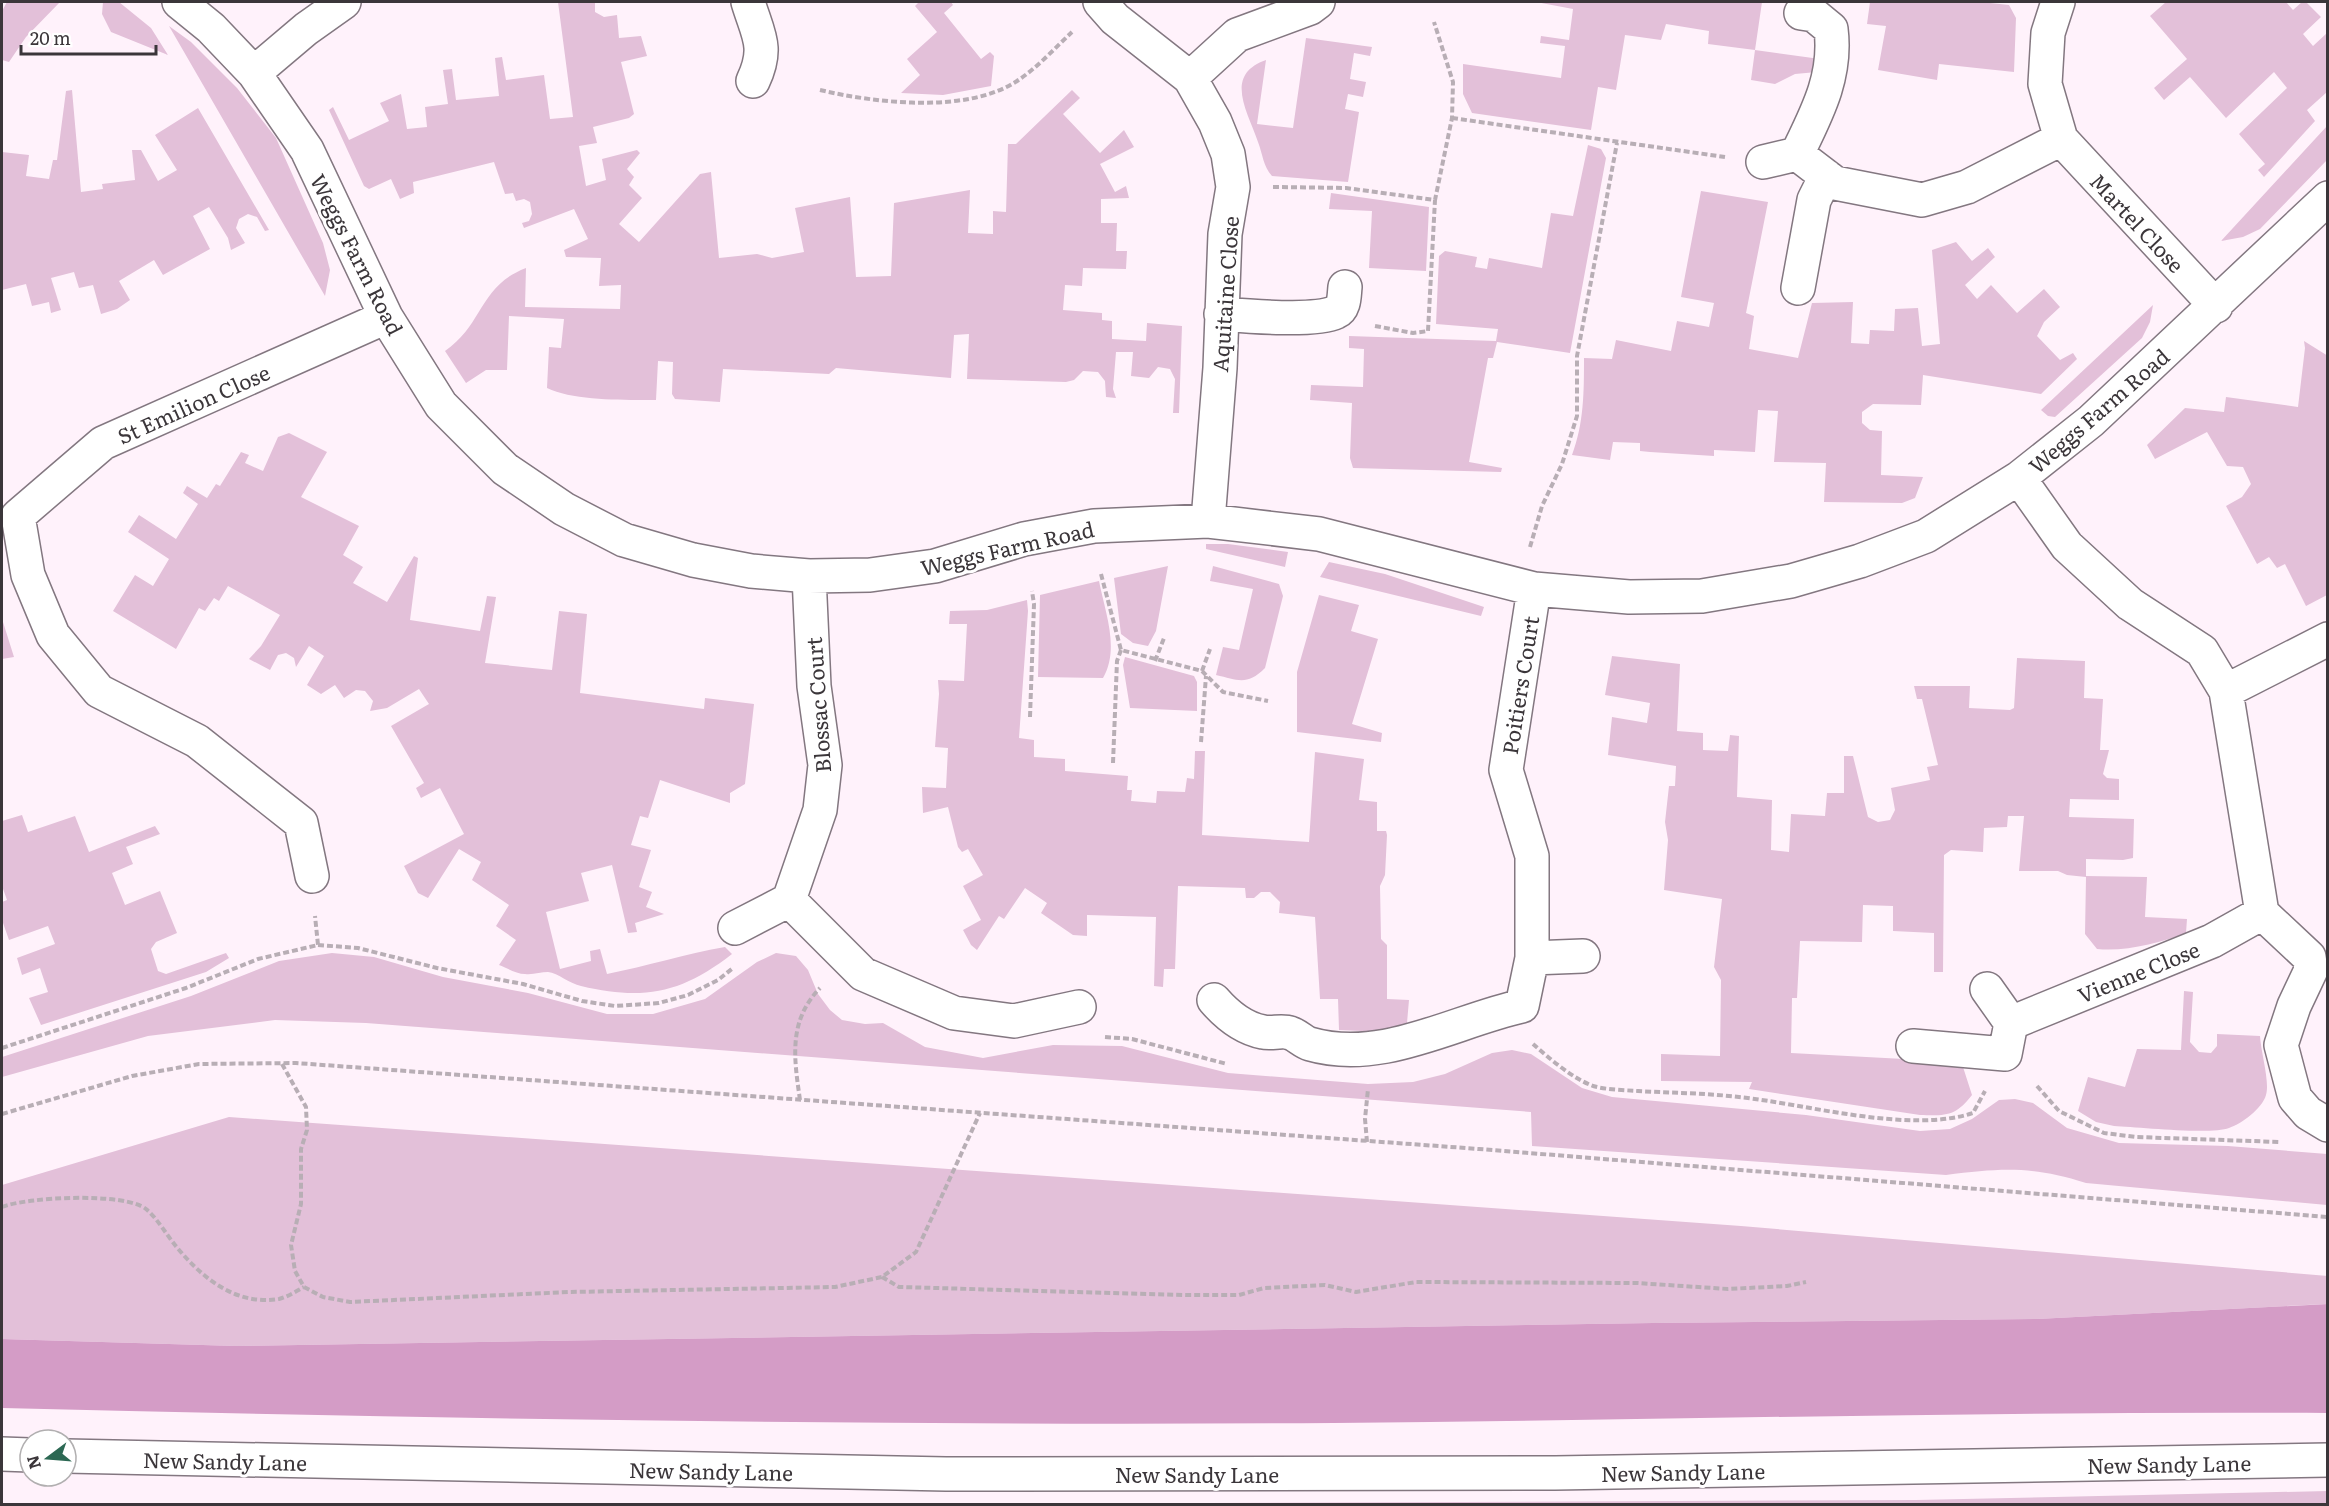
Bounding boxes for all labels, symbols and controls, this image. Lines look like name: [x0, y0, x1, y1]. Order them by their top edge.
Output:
scale bar: [21, 18, 156, 56]
text: 20 m: [30, 24, 71, 51]
street label: Martel Close: [2084, 166, 2192, 279]
street label: Weggs Farm Road: [304, 168, 412, 340]
street label: Aquitaine Close: [1203, 215, 1245, 373]
street label: Weggs Farm Road: [2021, 340, 2175, 480]
street label: St Emilion Close: [112, 356, 274, 450]
street label: Weggs Farm Road: [917, 512, 1097, 582]
street label: Poitiers Court: [1493, 613, 1545, 756]
street label: Blossac Court: [797, 636, 837, 774]
street label: Vienne Close: [2072, 932, 2204, 1010]
north arrow: [18, 1428, 78, 1488]
street label: New Sandy Lane: [143, 1443, 307, 1477]
street label: New Sandy Lane: [2087, 1446, 2251, 1480]
text: N: [19, 1453, 46, 1472]
street label: New Sandy Lane: [629, 1453, 793, 1487]
street label: New Sandy Lane: [1601, 1454, 1765, 1488]
street label: New Sandy Lane: [1115, 1458, 1279, 1489]

